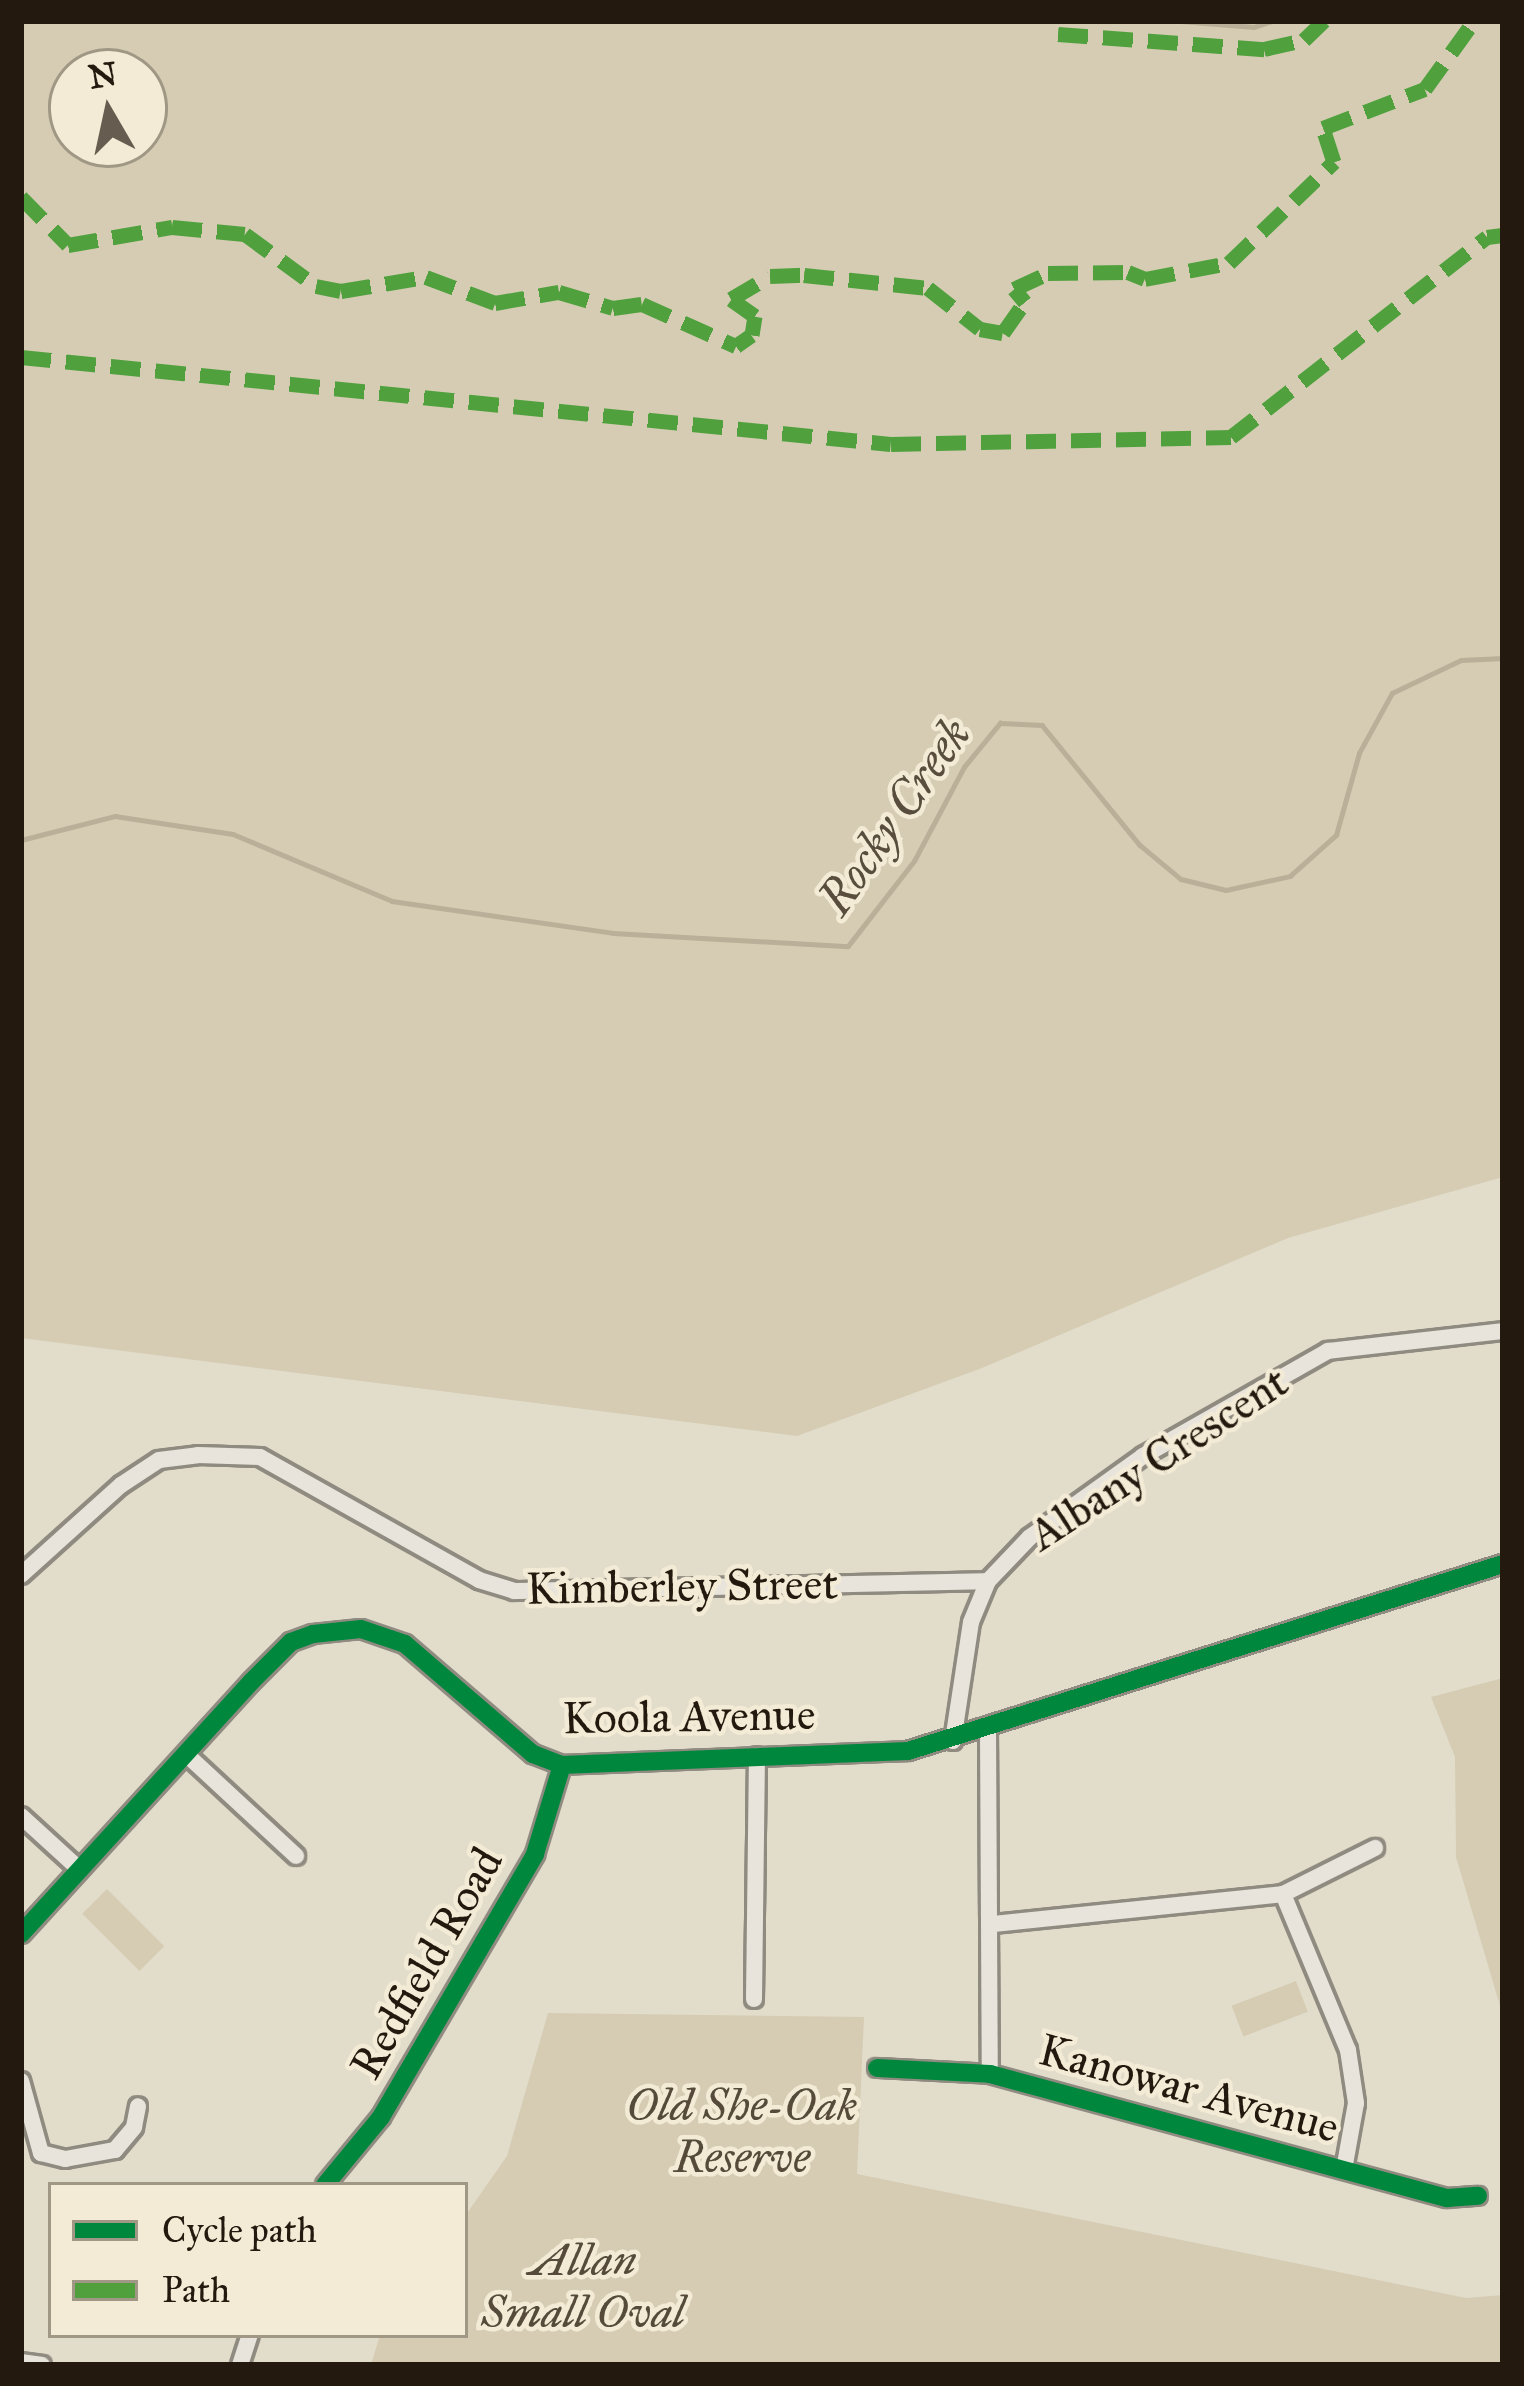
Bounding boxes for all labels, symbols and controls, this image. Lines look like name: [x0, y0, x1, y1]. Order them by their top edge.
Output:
north arrow: [48, 48, 168, 168]
text: N: [86, 53, 120, 97]
water label: Rocky Creek: [805, 707, 983, 925]
street label: Albany Crescent: [1018, 1354, 1298, 1562]
street label: Kimberley Street: [525, 1556, 839, 1616]
street label: Koola Avenue: [562, 1687, 816, 1745]
street label: Redfield Road: [338, 1838, 514, 2088]
street label: Kanowar Avenue: [1033, 2022, 1345, 2154]
park label: Old She-Oak Reserve: [627, 2078, 857, 2184]
legend: [48, 2182, 468, 2338]
text: Cycle path: [162, 2208, 317, 2252]
park label: Allan Small Oval: [481, 2233, 685, 2339]
text: Path: [162, 2268, 230, 2312]

